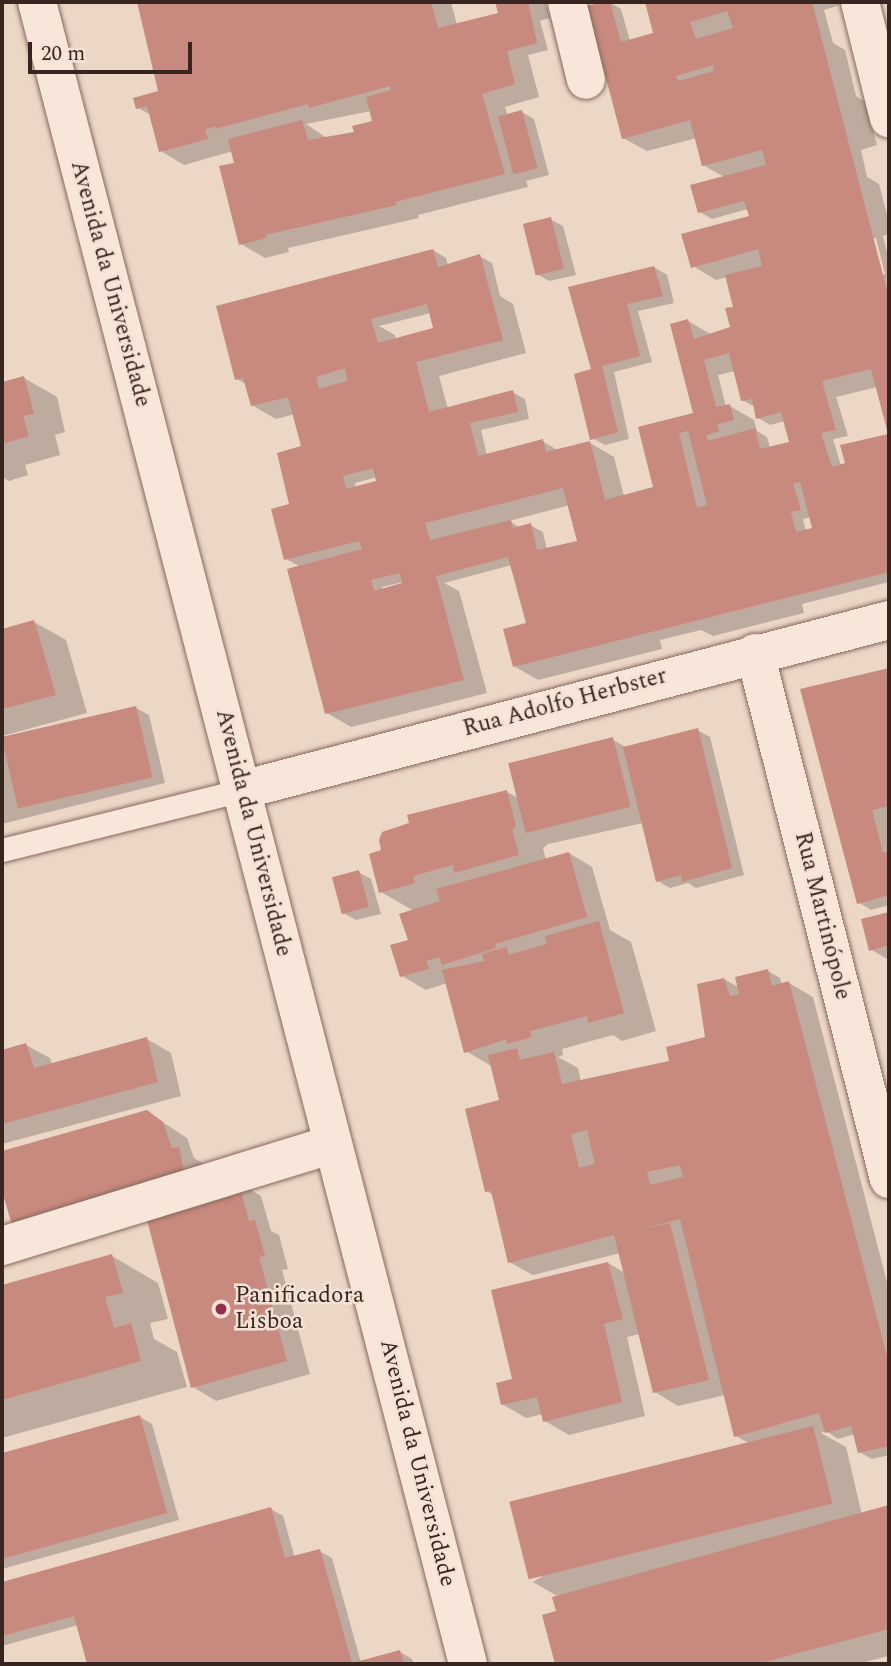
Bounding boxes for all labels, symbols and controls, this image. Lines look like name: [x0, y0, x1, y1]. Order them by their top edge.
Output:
scale bar: [32, 28, 196, 72]
text: 20 m: [41, 38, 85, 70]
street label: Avenida da Universidade: [64, 158, 156, 410]
street label: Rua Adolfo Herbster: [460, 663, 670, 743]
street label: Avenida da Universidade: [209, 707, 297, 959]
street label: Rua Martinópole: [788, 829, 856, 1003]
place label: Panificadora Lisboa: [235, 1282, 364, 1336]
marker: Panificadora Lisboa: [213, 1301, 229, 1317]
street label: Avenida da Universidade: [373, 1337, 461, 1589]

